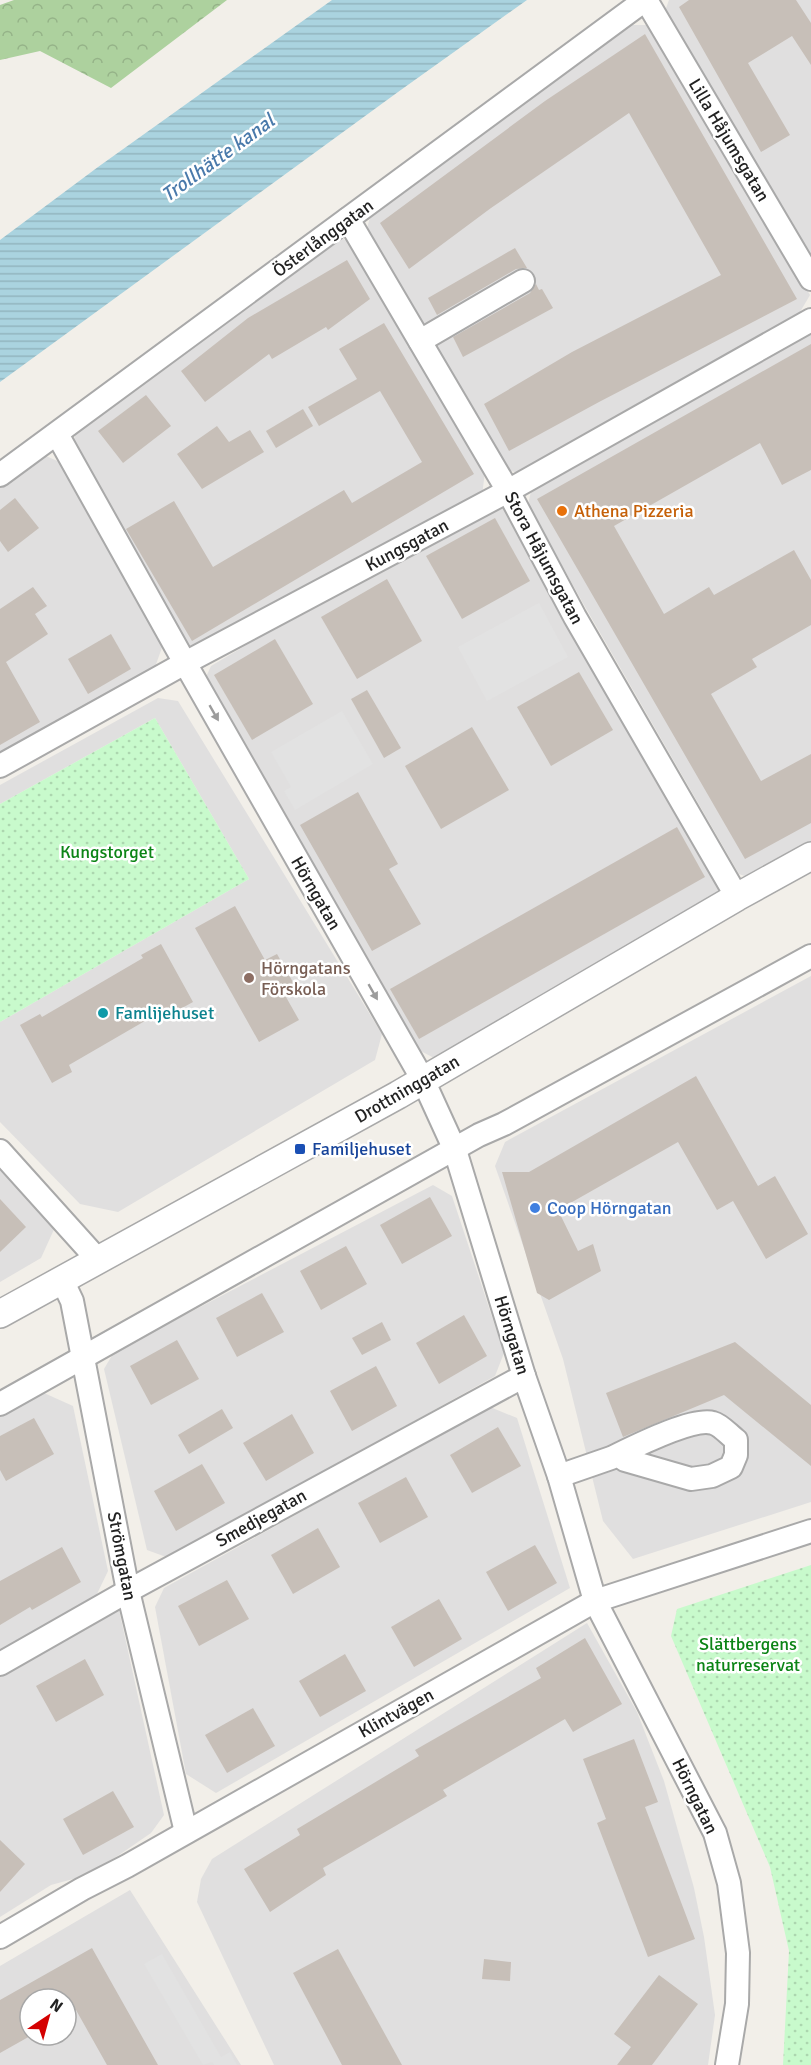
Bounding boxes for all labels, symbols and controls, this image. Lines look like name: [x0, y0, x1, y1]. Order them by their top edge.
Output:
street label: Lilla Håjumsgatan: [684, 75, 774, 205]
water label: Trollhätte kanal: [156, 107, 281, 207]
street label: Österlånggatan: [268, 194, 378, 282]
street label: Stora Håjumsgatan: [500, 488, 588, 628]
place label: Athena Pizzeria: [574, 500, 694, 522]
marker: Athena Pizzeria: [555, 504, 569, 518]
street label: Kungsgatan: [362, 514, 452, 576]
one-way arrow: [208, 705, 219, 721]
park label: Kungstorget: [60, 841, 154, 863]
street label: Hörngatan: [286, 852, 346, 934]
place label: Hörngatans Förskola: [261, 957, 351, 1000]
marker: Hörngatans Förskola: [242, 971, 256, 985]
one-way arrow: [368, 984, 378, 1001]
place label: Famlijehuset: [115, 1002, 214, 1024]
marker: Famlijehuset: [96, 1006, 110, 1020]
street label: Drottninggatan: [351, 1050, 463, 1128]
place label: Familjehuset: [312, 1138, 411, 1160]
marker: Familjehuset: [293, 1142, 307, 1156]
place label: Coop Hörngatan: [547, 1197, 672, 1219]
marker: Coop Hörngatan: [528, 1201, 542, 1215]
street label: Hörngatan: [490, 1293, 534, 1377]
street label: Smedjegatan: [212, 1484, 310, 1552]
street label: Strömgatan: [103, 1510, 141, 1602]
park label: Slättbergens naturreservat: [696, 1633, 800, 1676]
street label: Klintvägen: [355, 1683, 437, 1743]
street label: Hörngatan: [667, 1754, 723, 1838]
north arrow: [18, 1987, 78, 2047]
text: N: [46, 1994, 67, 2017]

